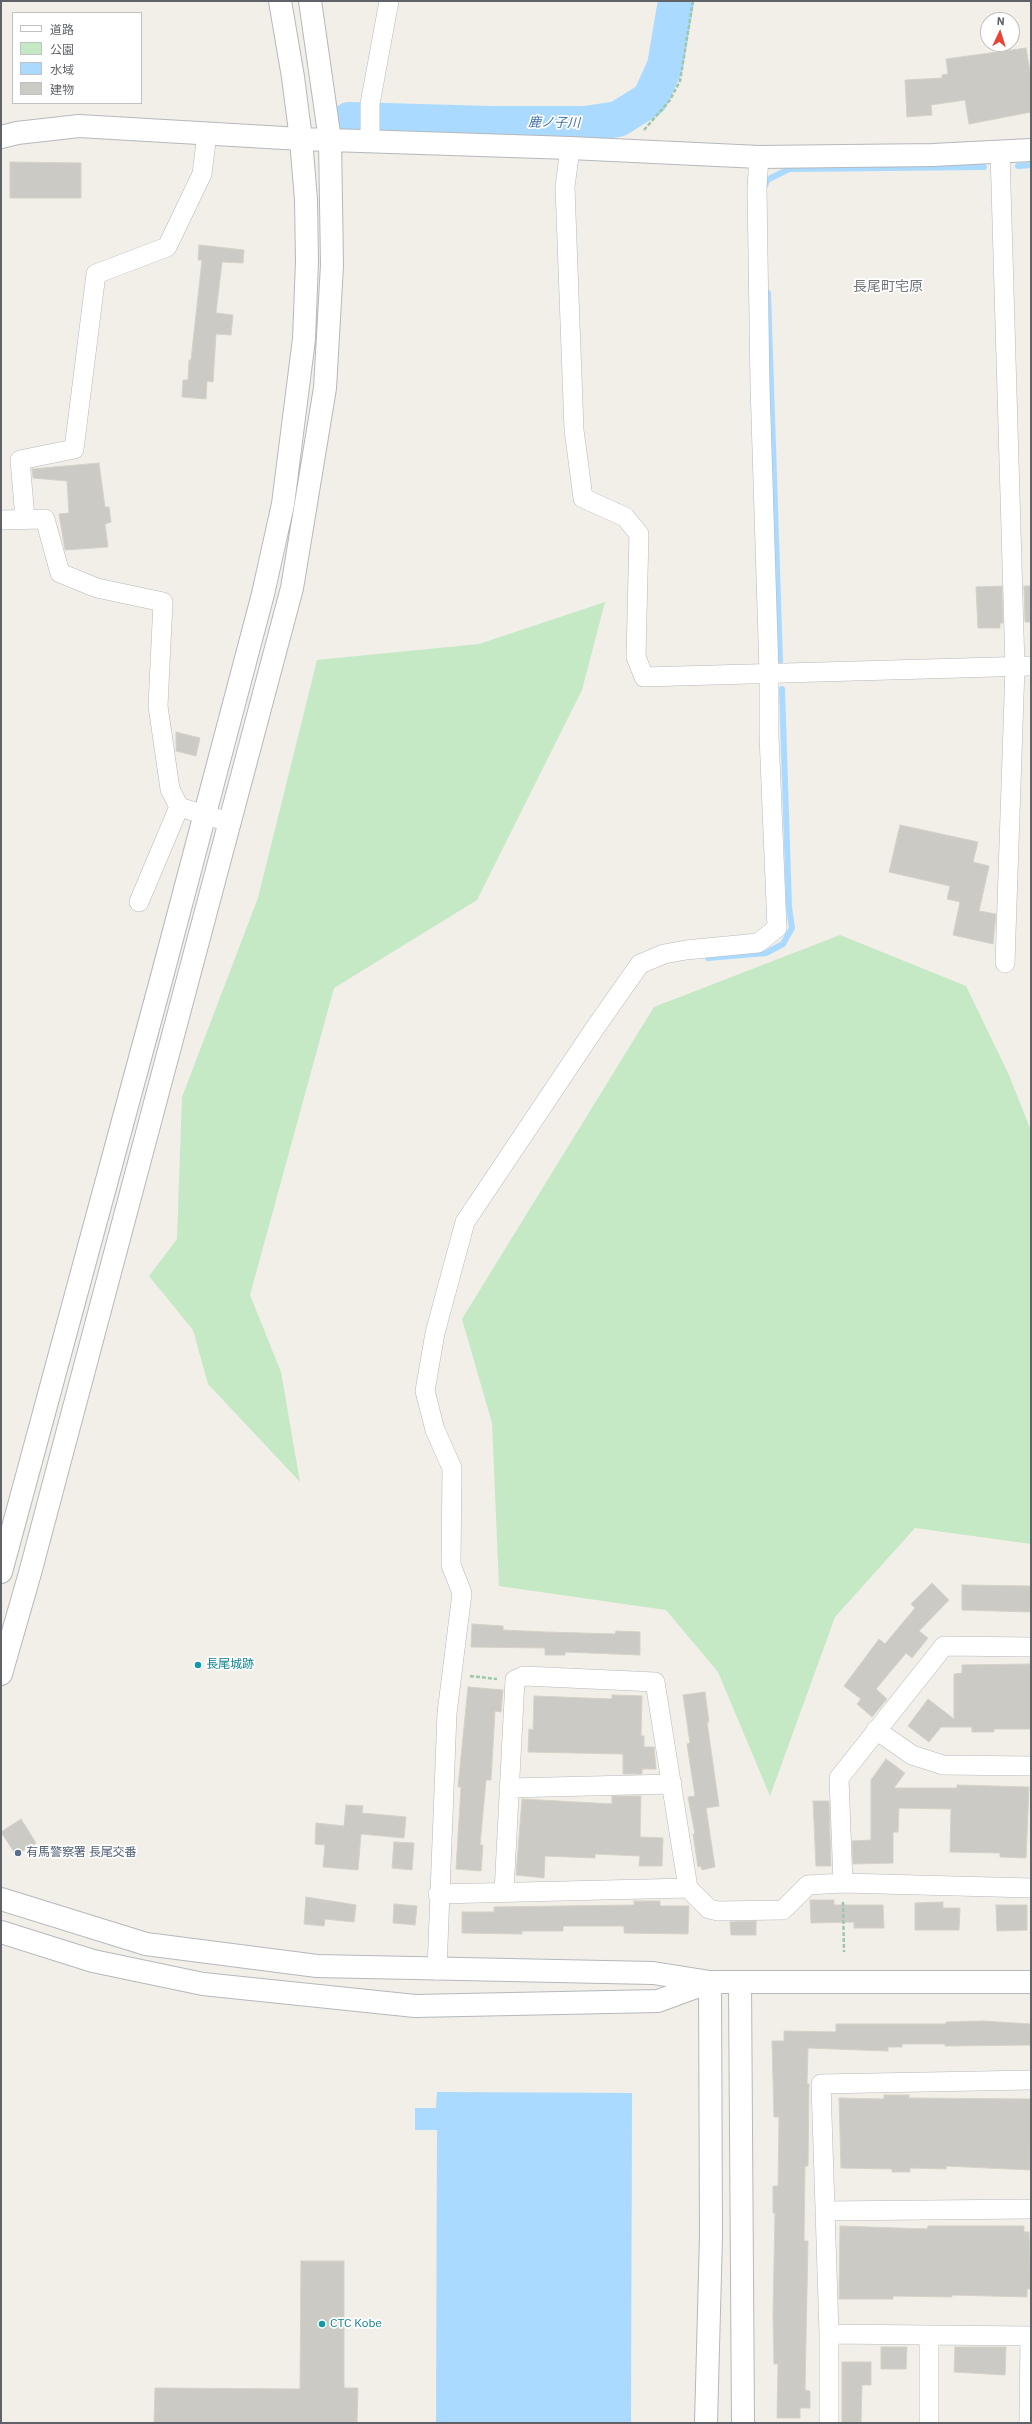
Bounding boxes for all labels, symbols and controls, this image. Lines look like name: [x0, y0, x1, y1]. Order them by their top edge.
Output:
legend: [12, 12, 142, 104]
north arrow: [980, 12, 1020, 52]
text: N: [996, 14, 1005, 28]
text: 道路: [50, 22, 74, 37]
text: 公園: [50, 42, 74, 57]
text: 水域: [50, 62, 74, 77]
text: 建物: [50, 82, 74, 97]
water label: 鹿ノ子川: [528, 115, 580, 131]
district label: 長尾町宅原: [853, 279, 923, 295]
place label: 長尾城跡: [206, 1658, 254, 1672]
marker: 長尾城跡: [193, 1660, 203, 1670]
place label: 有馬警察署 長尾交番: [26, 1846, 137, 1860]
marker: 有馬警察署 長尾交番: [13, 1848, 23, 1858]
place label: CTC Kobe: [330, 2317, 382, 2331]
marker: CTC Kobe: [317, 2319, 327, 2329]

